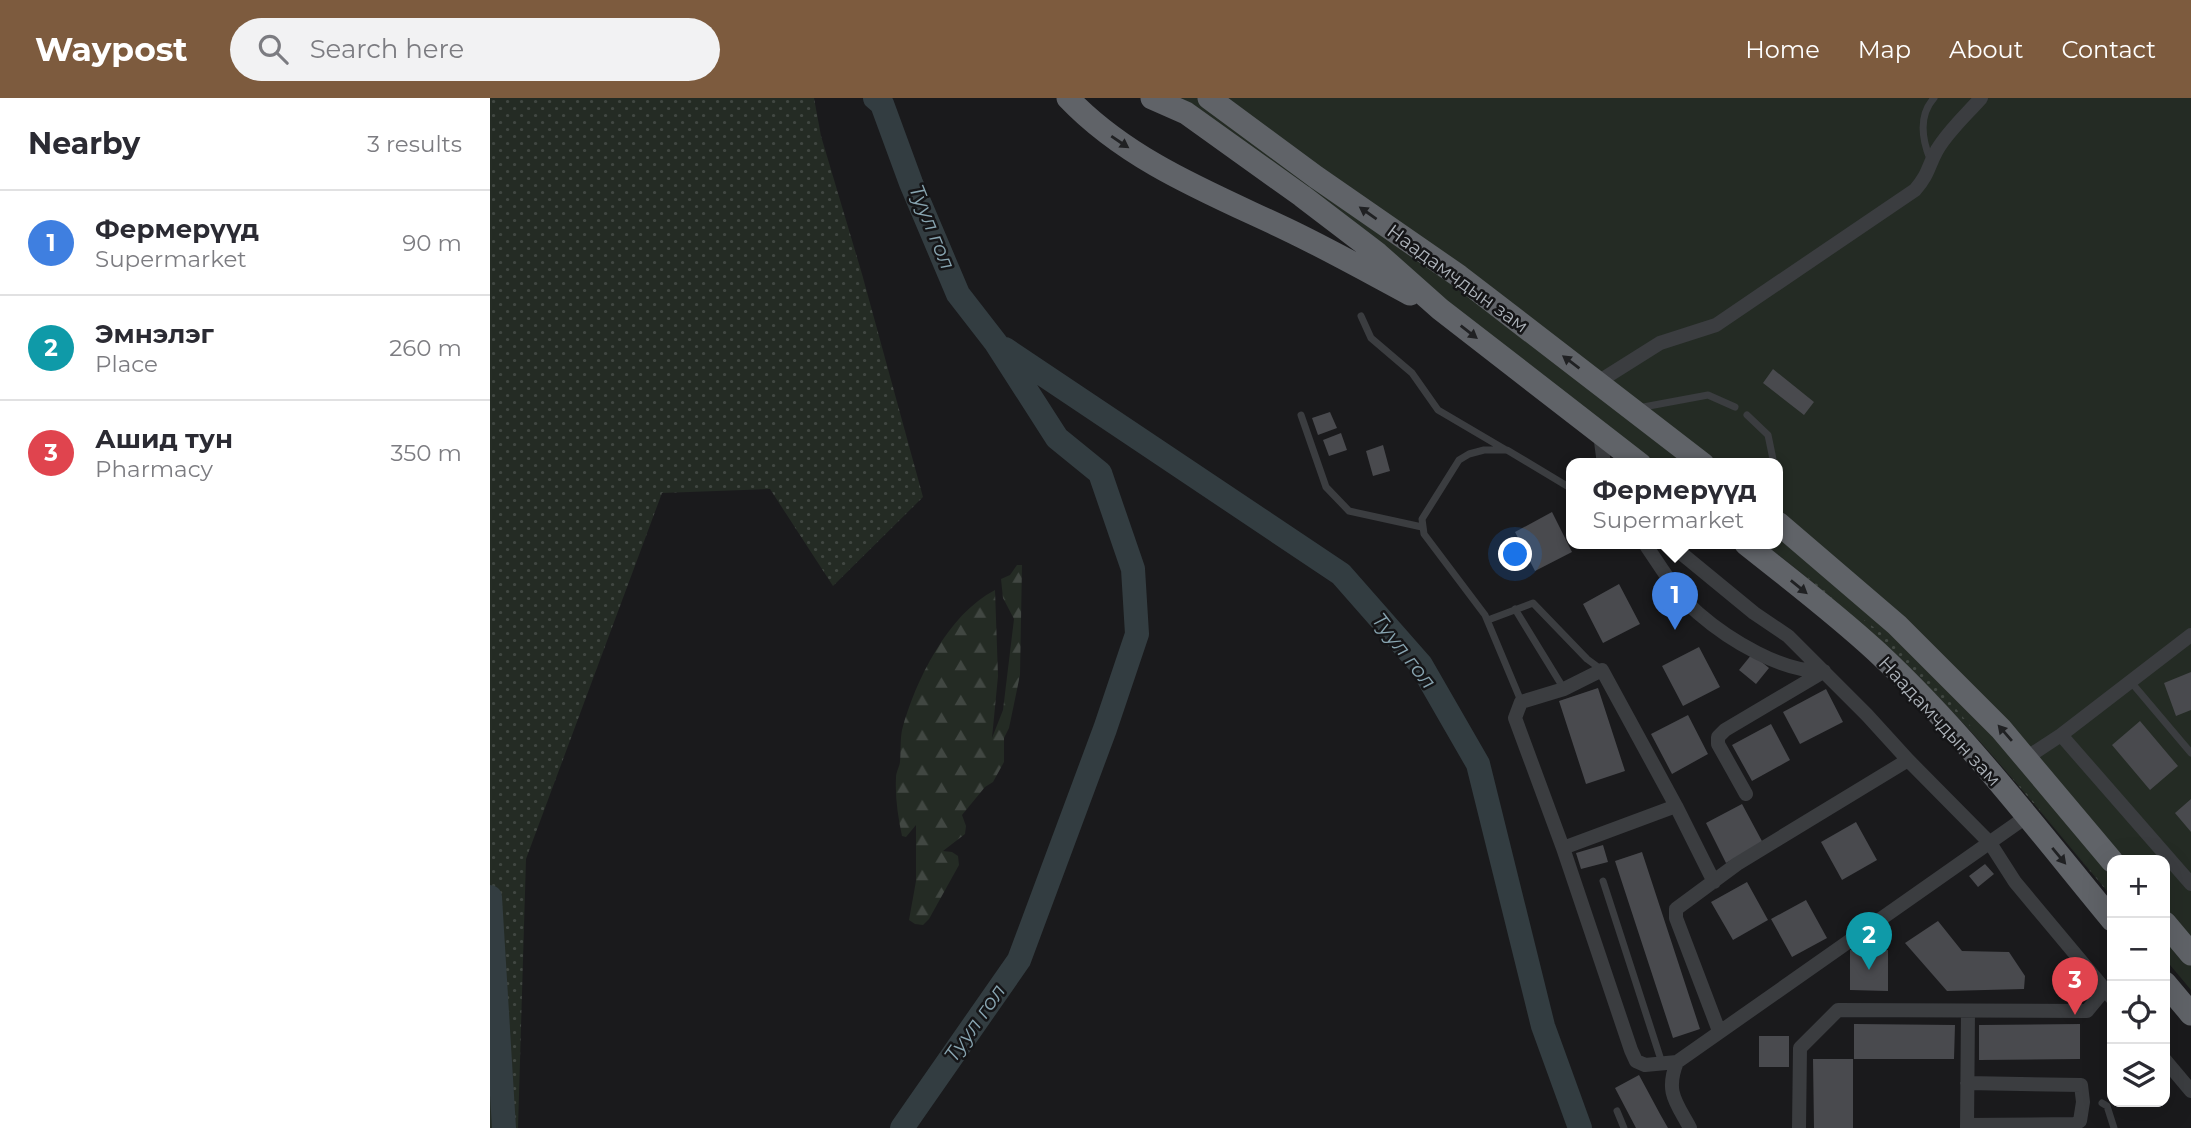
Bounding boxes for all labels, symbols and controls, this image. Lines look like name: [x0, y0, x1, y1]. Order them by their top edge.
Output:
search box: [230, 18, 720, 81]
text: Waypost: [35, 29, 188, 69]
icon: search: [254, 30, 292, 68]
text: Search here: [310, 33, 464, 65]
text: Home: [1745, 35, 1820, 64]
text: Map: [1858, 35, 1911, 64]
text: About: [1949, 35, 2023, 64]
text: Contact: [2061, 35, 2156, 64]
text: Nearby: [28, 125, 140, 162]
text: 3 results: [367, 130, 462, 158]
one-way arrow: [1111, 135, 1129, 149]
water label: Туул гол: [904, 181, 961, 273]
one-way arrow: [1359, 206, 1377, 220]
text: Фермерүүд: [95, 213, 259, 245]
street label: Наадамчдын зам: [1383, 219, 1533, 337]
text: 1: [46, 229, 56, 257]
text: 90 m: [402, 229, 462, 257]
text: Supermarket: [95, 245, 247, 273]
text: Эмнэлэг: [95, 318, 214, 350]
one-way arrow: [1460, 325, 1478, 340]
text: 2: [44, 334, 58, 362]
text: 260 m: [389, 334, 462, 362]
text: Place: [95, 350, 158, 378]
one-way arrow: [1562, 355, 1580, 369]
text: Ашид тун: [95, 423, 233, 455]
text: 3: [44, 439, 58, 467]
text: 350 m: [391, 439, 462, 467]
text: Pharmacy: [95, 455, 213, 483]
popup: [1566, 458, 1783, 549]
text: Фермерүүд: [1593, 474, 1756, 506]
text: Supermarket: [1593, 506, 1744, 534]
your location: [1498, 537, 1532, 571]
pin: 1: [1652, 572, 1698, 630]
one-way arrow: [1790, 579, 1808, 594]
water label: Туул гол: [1367, 608, 1442, 694]
street label: Наадамчдын зам: [1874, 652, 2006, 791]
one-way arrow: [1998, 725, 2013, 742]
one-way arrow: [2051, 846, 2066, 864]
map controls: [2107, 855, 2170, 1107]
button: +: [2107, 855, 2170, 918]
pin: 2: [1846, 912, 1892, 970]
button: −: [2107, 918, 2170, 981]
pin: 3: [2052, 957, 2098, 1015]
water label: Туул гол: [939, 979, 1010, 1067]
button: locate: [2107, 981, 2170, 1044]
button: layers: [2107, 1044, 2170, 1107]

